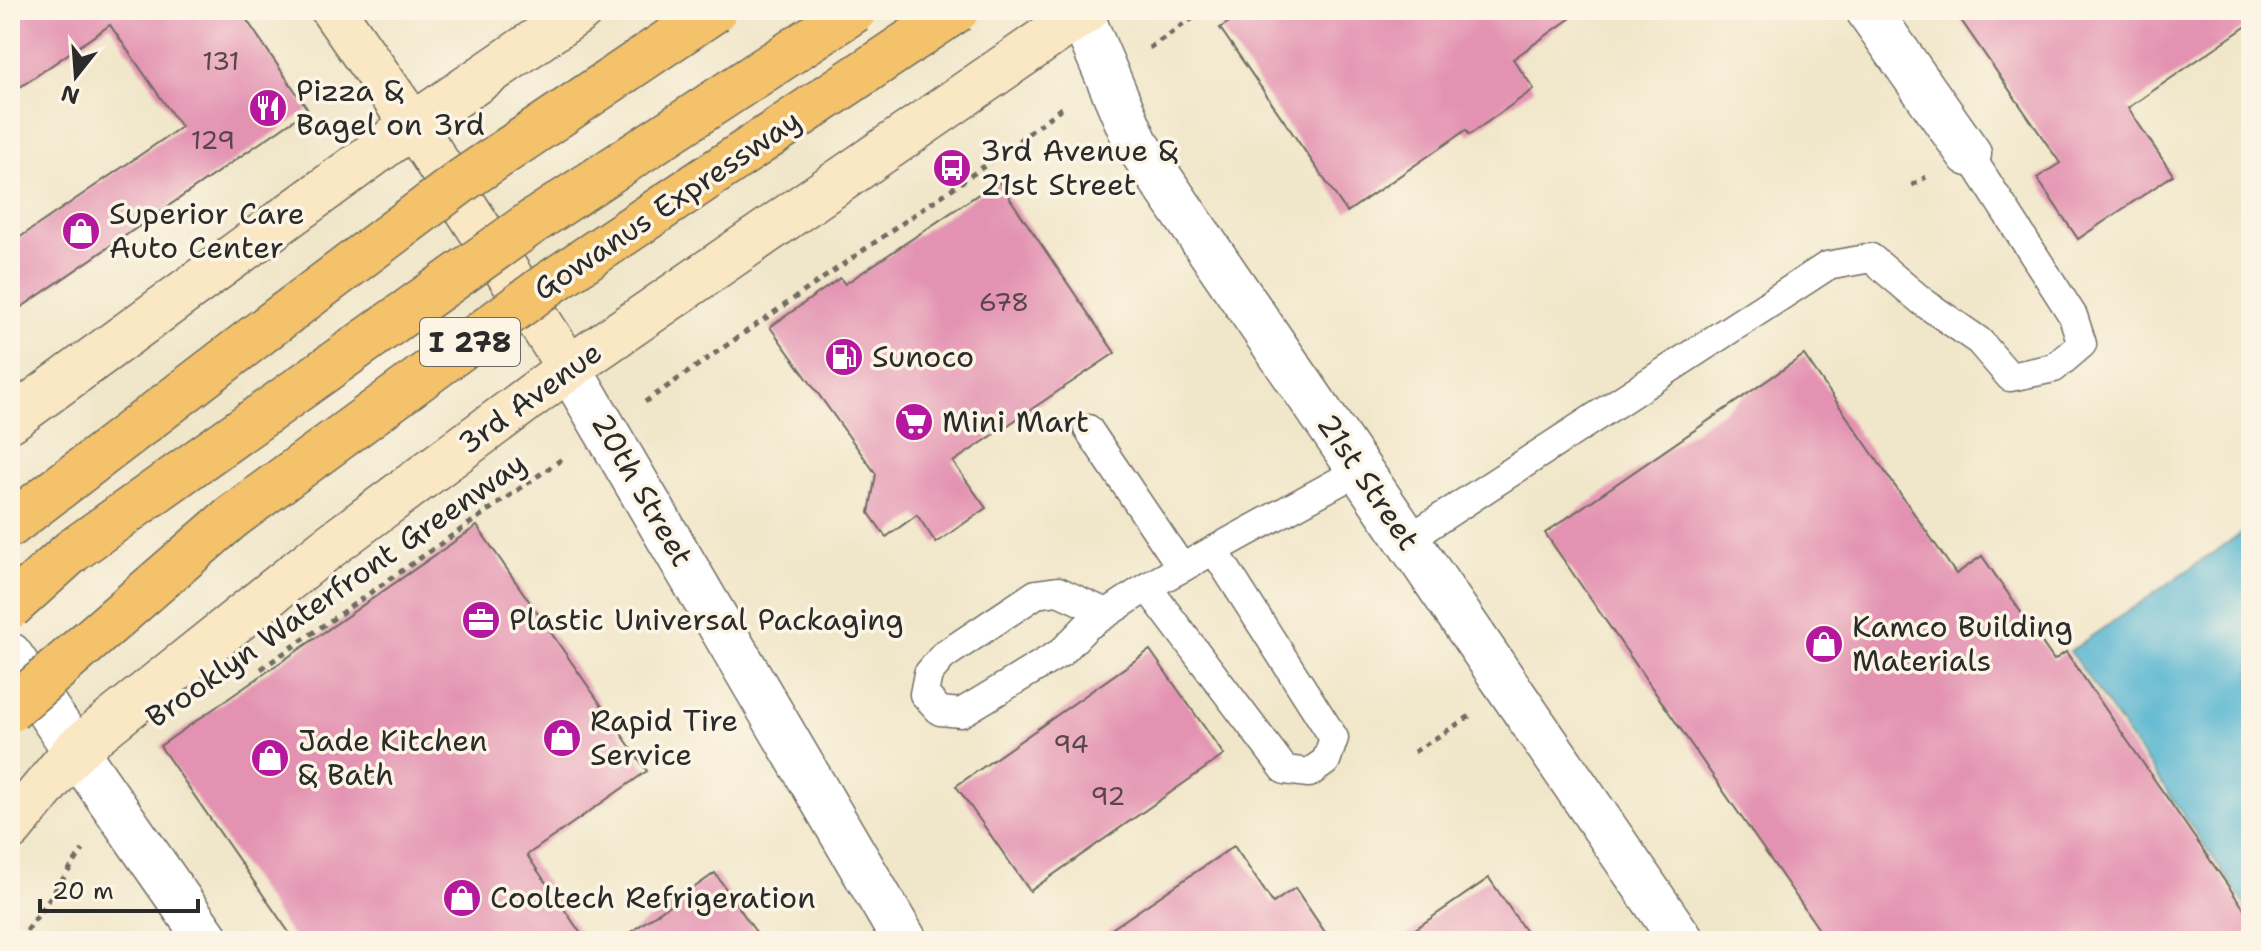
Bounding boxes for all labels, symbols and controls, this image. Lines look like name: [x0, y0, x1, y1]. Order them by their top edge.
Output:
north arrow: [36, 36, 116, 116]
house number: 131: [202, 43, 240, 78]
place label: Pizza & Bagel on 3rd: [296, 70, 485, 145]
text: N: [58, 78, 83, 111]
restaurant icon: Pizza & Bagel on 3rd: [247, 87, 289, 129]
street label: Gowanus Expressway: [525, 100, 809, 310]
house number: 129: [191, 122, 235, 157]
place label: 3rd Avenue & 21st Street: [980, 130, 1178, 205]
bus stop icon: 3rd Avenue & 21st Street: [931, 147, 973, 189]
place label: Superior Care Auto Center: [109, 193, 305, 268]
shop icon: Superior Care Auto Center: [60, 210, 102, 252]
house number: 678: [979, 284, 1029, 319]
road number: I 278: [420, 318, 520, 366]
street label: 3rd Avenue: [450, 332, 610, 464]
fuel station icon: Sunoco: [823, 336, 865, 378]
place label: Sunoco: [872, 336, 974, 377]
supermarket icon: Mini Mart: [893, 401, 935, 443]
place label: Mini Mart: [942, 401, 1089, 442]
street label: 21st Street: [1308, 405, 1429, 558]
street label: 20th Street: [582, 406, 703, 574]
street label: Brooklyn Waterfront Greenway: [138, 442, 534, 737]
office icon: Plastic Universal Packaging: [460, 599, 502, 641]
place label: Plastic Universal Packaging: [509, 599, 904, 640]
place label: Kamco Building Materials: [1852, 606, 2073, 681]
shop icon: Kamco Building Materials: [1803, 623, 1845, 665]
place label: Rapid Tire Service: [590, 700, 738, 775]
shop icon: Rapid Tire Service: [541, 717, 583, 759]
place label: Jade Kitchen & Bath: [298, 720, 487, 795]
house number: 94: [1053, 726, 1089, 761]
shop icon: Jade Kitchen & Bath: [249, 737, 291, 779]
house number: 92: [1090, 778, 1126, 813]
scale bar: [40, 863, 198, 913]
text: 20 m: [52, 875, 114, 907]
shop icon: Cooltech Refrigeration: [441, 877, 483, 919]
place label: Cooltech Refrigeration: [490, 877, 816, 918]

